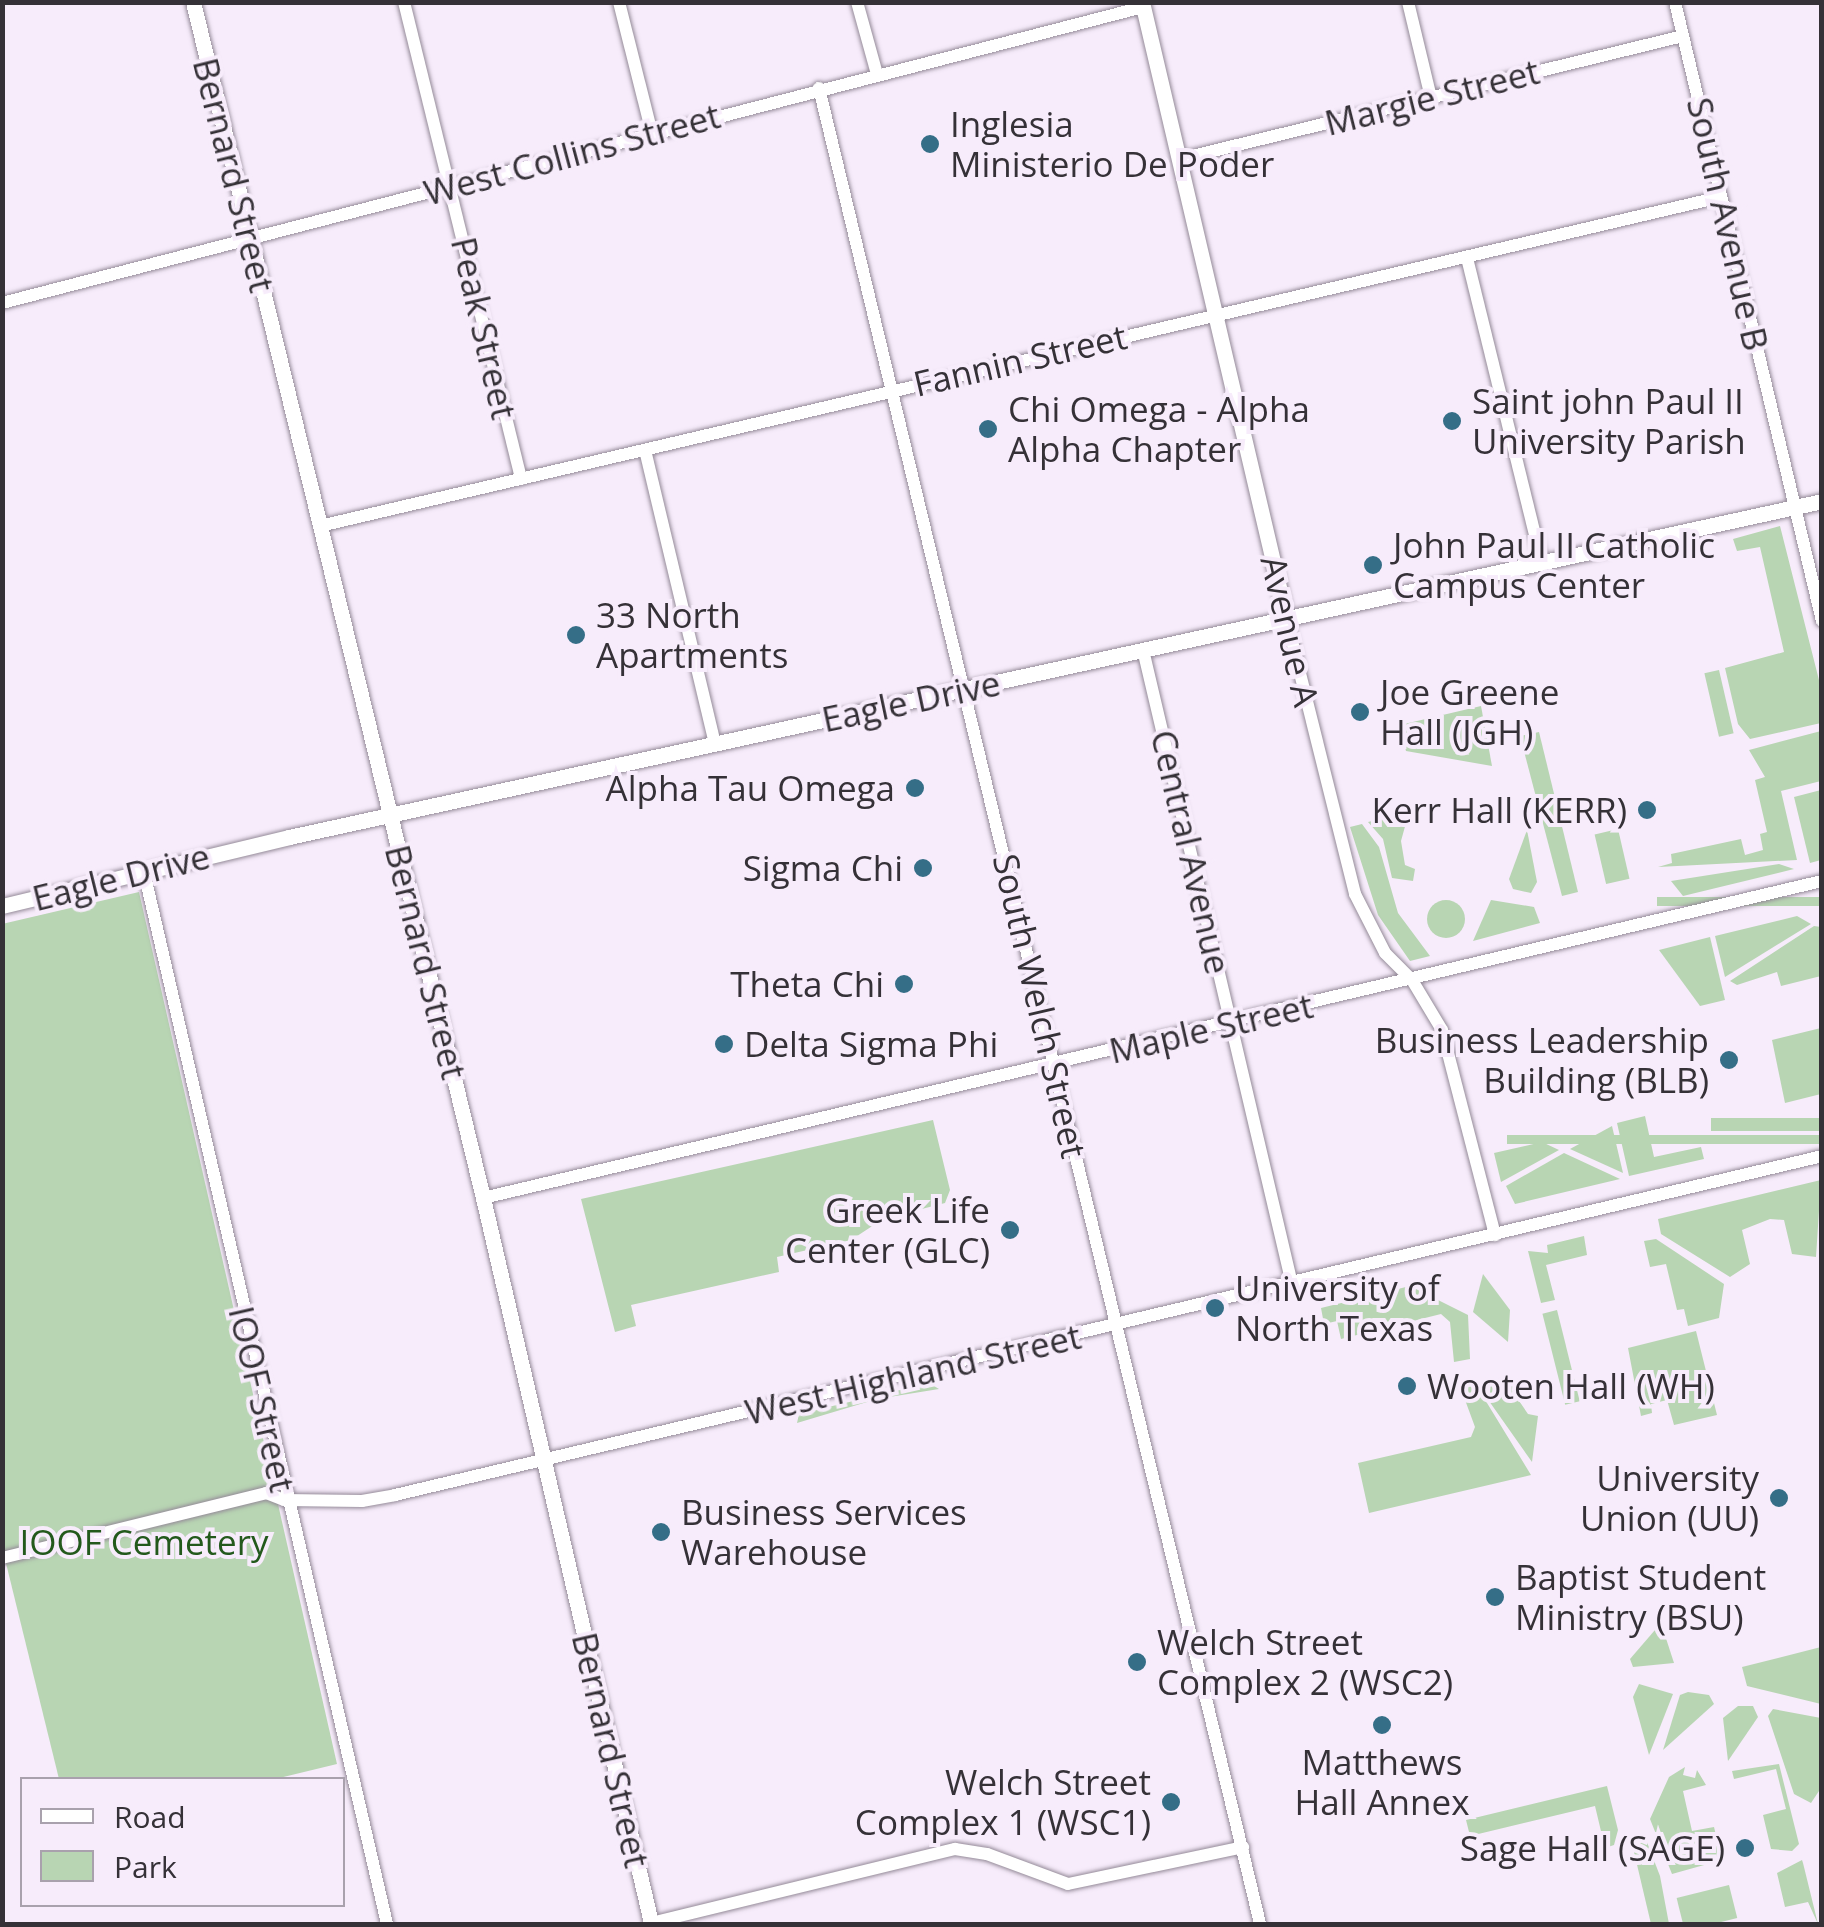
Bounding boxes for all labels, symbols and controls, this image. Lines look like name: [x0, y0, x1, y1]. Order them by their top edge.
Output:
street label: Margie Street: [1320, 50, 1544, 144]
street label: Bernard Street: [185, 53, 283, 297]
street label: South Avenue B: [1678, 93, 1778, 355]
street label: West Collins Street: [419, 94, 725, 214]
place label: Inglesia Ministerio De Poder: [950, 103, 1274, 185]
marker: Inglesia Ministerio De Poder: [919, 133, 941, 155]
street label: Peak Street: [443, 233, 525, 423]
street label: Fannin Street: [909, 315, 1131, 405]
place label: Saint john Paul II University Parish: [1472, 380, 1746, 462]
place label: Chi Omega - Alpha Alpha Chapter: [1008, 388, 1310, 470]
marker: Saint john Paul II University Parish: [1441, 410, 1463, 432]
marker: Chi Omega - Alpha Alpha Chapter: [977, 418, 999, 440]
place label: John Paul II Catholic Campus Center: [1393, 524, 1715, 606]
street label: Avenue A: [1252, 552, 1328, 710]
marker: John Paul II Catholic Campus Center: [1362, 554, 1384, 576]
place label: 33 North Apartments: [596, 594, 788, 676]
marker: 33 North Apartments: [565, 624, 587, 646]
street label: Eagle Drive: [818, 662, 1004, 740]
place label: Joe Greene Hall (JGH): [1380, 671, 1559, 753]
marker: Joe Greene Hall (JGH): [1349, 701, 1371, 723]
street label: Central Avenue: [1143, 726, 1239, 978]
place label: Alpha Tau Omega: [606, 767, 895, 809]
marker: Alpha Tau Omega: [904, 777, 926, 799]
place label: Kerr Hall (KERR): [1371, 789, 1627, 831]
marker: Kerr Hall (KERR): [1636, 799, 1658, 821]
street label: Eagle Drive: [28, 835, 214, 919]
street label: Bernard Street: [377, 840, 475, 1084]
place label: Sigma Chi: [743, 847, 903, 889]
street label: South Welch Street: [985, 850, 1095, 1162]
marker: Sigma Chi: [912, 857, 934, 879]
place label: Theta Chi: [730, 963, 884, 1005]
marker: Theta Chi: [893, 973, 915, 995]
street label: Maple Street: [1105, 984, 1317, 1072]
place label: Business Leadership Building (BLB): [1375, 1019, 1709, 1101]
place label: Delta Sigma Phi: [744, 1023, 998, 1065]
marker: Delta Sigma Phi: [713, 1033, 735, 1055]
marker: Business Leadership Building (BLB): [1718, 1049, 1740, 1071]
place label: Greek Life Center (GLC): [785, 1189, 990, 1271]
marker: Greek Life Center (GLC): [999, 1219, 1021, 1241]
place label: University of North Texas: [1235, 1267, 1440, 1349]
marker: University of North Texas: [1204, 1297, 1226, 1319]
street label: IOOF Street: [220, 1302, 304, 1496]
street label: West Highland Street: [741, 1315, 1085, 1433]
place label: Wooten Hall (WH): [1427, 1365, 1715, 1407]
marker: Wooten Hall (WH): [1396, 1375, 1418, 1397]
place label: University Union (UU): [1580, 1457, 1759, 1539]
marker: University Union (UU): [1768, 1487, 1790, 1509]
place label: Business Services Warehouse: [681, 1491, 967, 1573]
park label: IOOF Cemetery: [19, 1521, 269, 1563]
marker: Business Services Warehouse: [650, 1521, 672, 1543]
place label: Baptist Student Ministry (BSU): [1515, 1556, 1766, 1638]
marker: Baptist Student Ministry (BSU): [1484, 1586, 1506, 1608]
place label: Welch Street Complex 2 (WSC2): [1157, 1621, 1453, 1703]
street label: Bernard Street: [564, 1628, 658, 1872]
marker: Welch Street Complex 2 (WSC2): [1126, 1651, 1148, 1673]
marker: Matthews Hall Annex: [1371, 1714, 1393, 1736]
place label: Matthews Hall Annex: [1294, 1741, 1470, 1823]
place label: Welch Street Complex 1 (WSC1): [855, 1761, 1151, 1843]
legend: [20, 1777, 345, 1907]
marker: Welch Street Complex 1 (WSC1): [1160, 1791, 1182, 1813]
text: Road: [114, 1796, 186, 1837]
place label: Sage Hall (SAGE): [1460, 1827, 1725, 1869]
marker: Sage Hall (SAGE): [1734, 1837, 1756, 1859]
text: Park: [114, 1846, 177, 1887]

